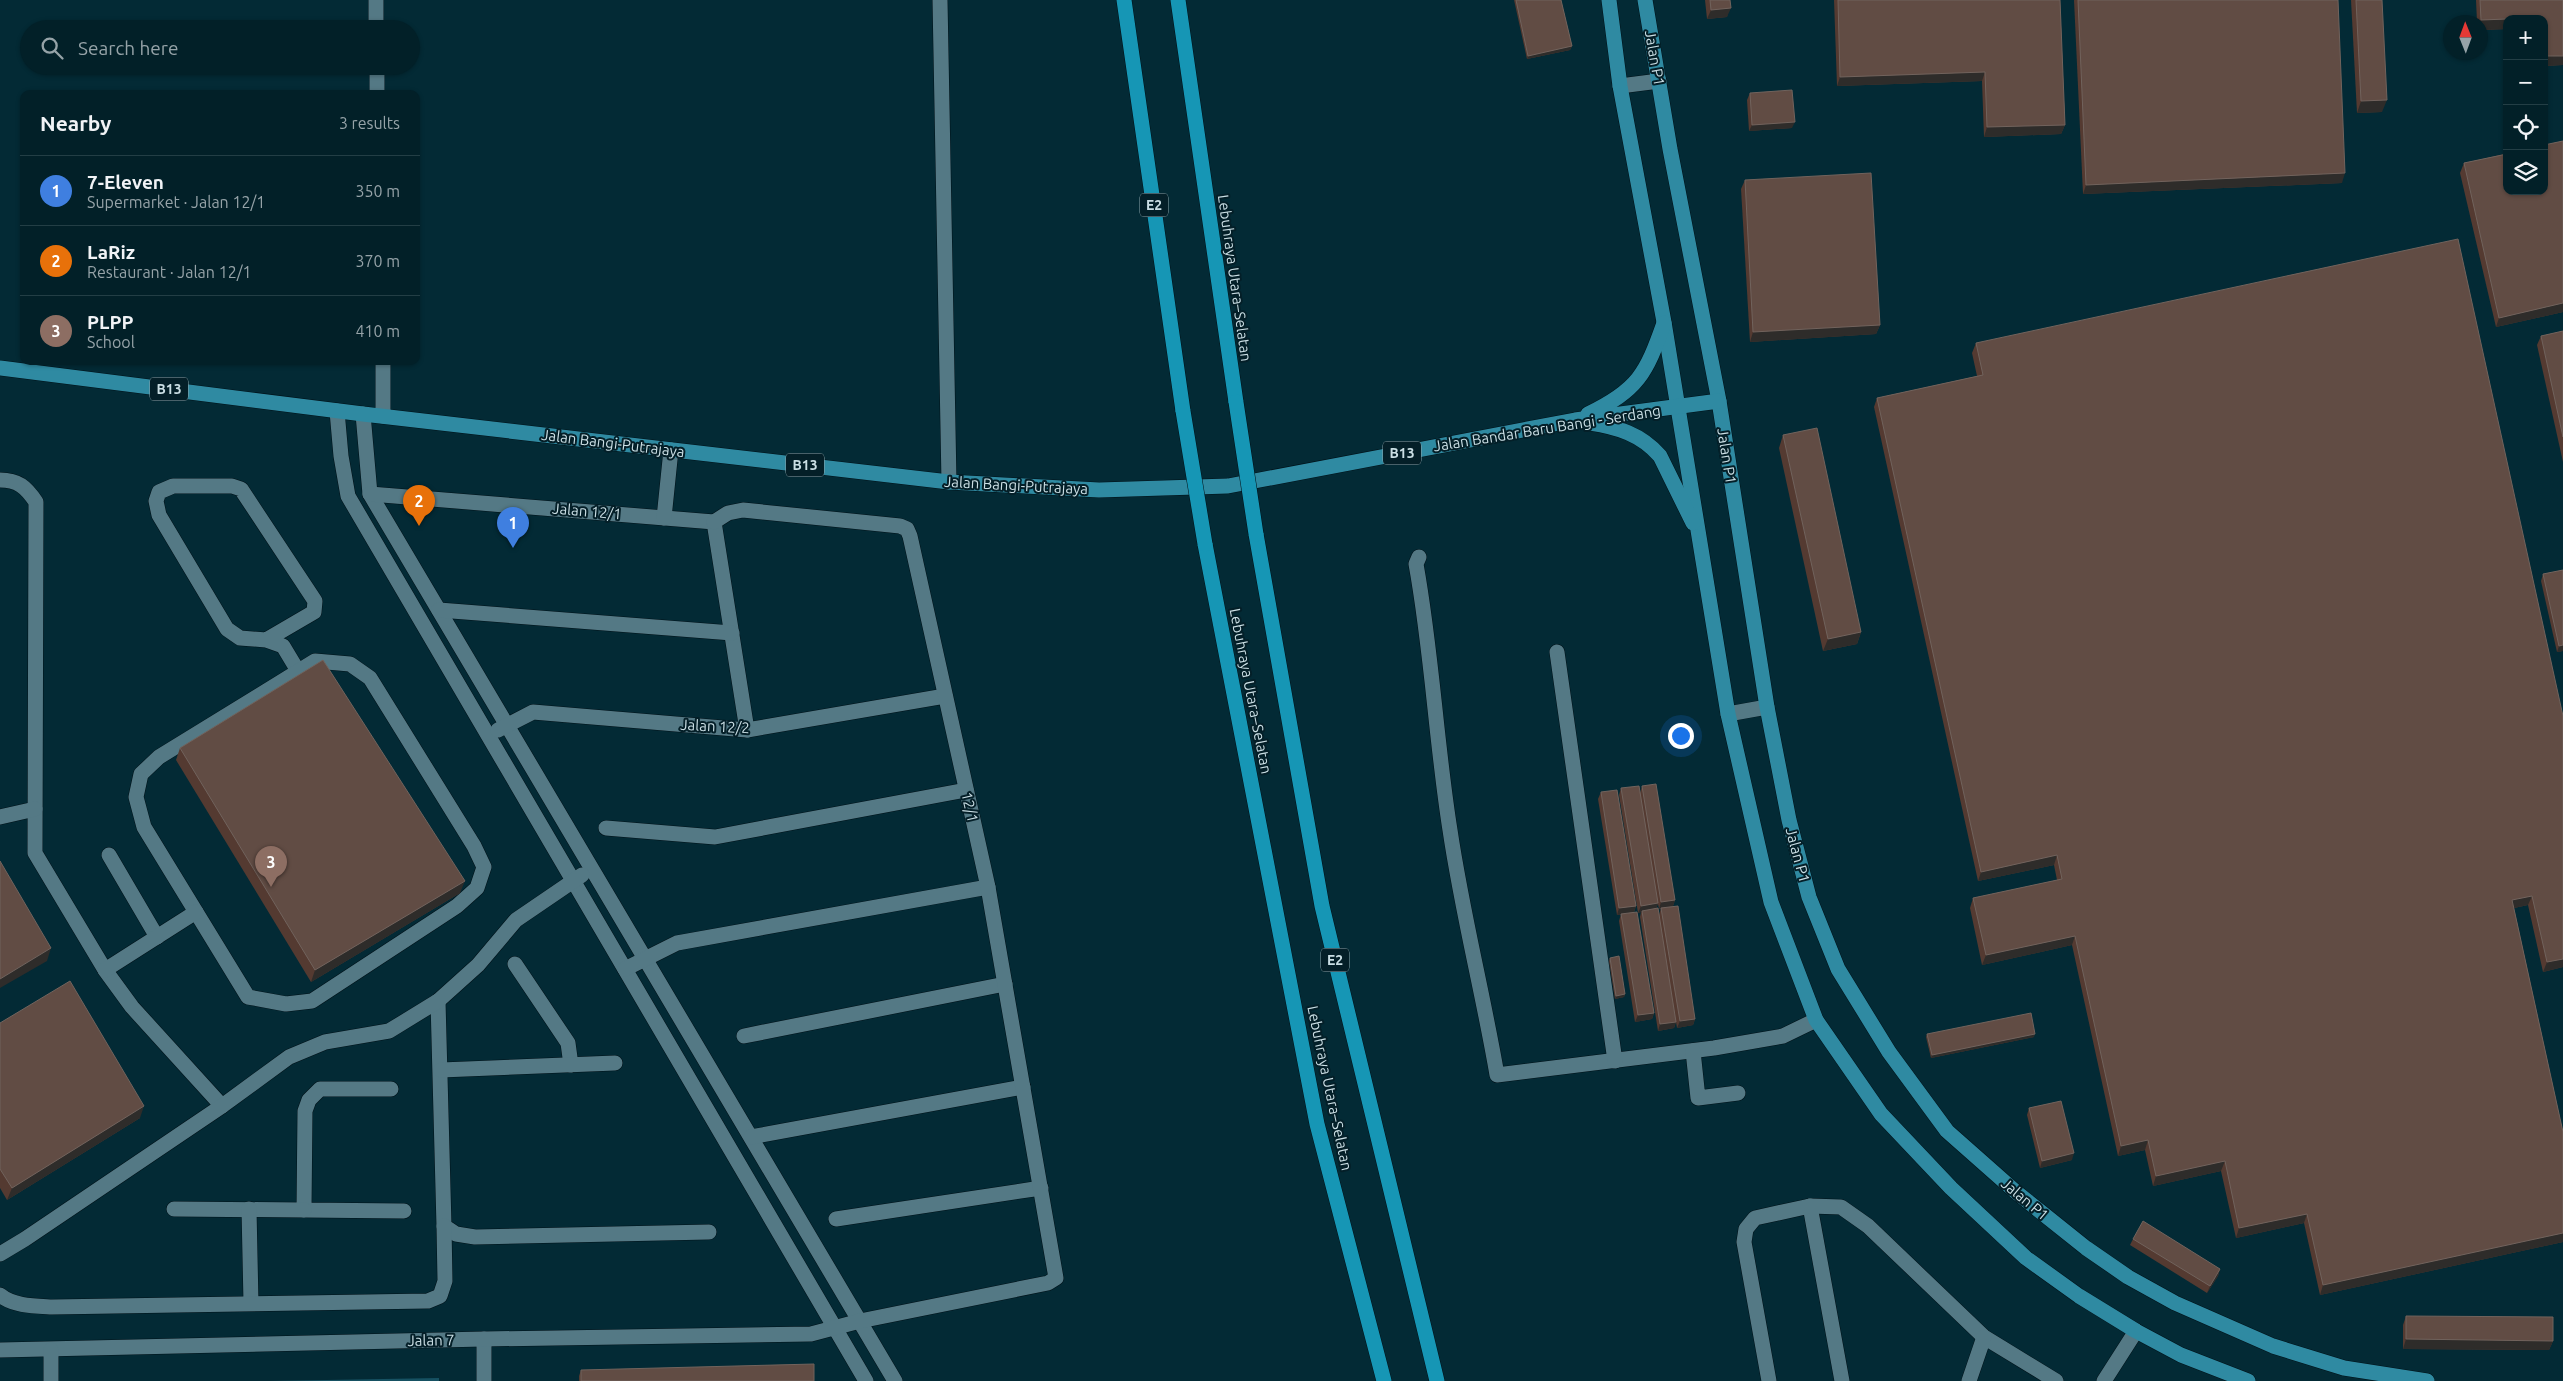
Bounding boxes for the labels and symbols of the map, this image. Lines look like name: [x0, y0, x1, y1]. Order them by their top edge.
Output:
north arrow: [2443, 15, 2488, 60]
street label: Jalan P1: [1642, 29, 1668, 87]
road number: E2: [1140, 194, 1168, 216]
street label: Lebuhraya Utara–Selatan: [1215, 194, 1255, 362]
road number: B13: [150, 378, 188, 400]
street label: Jalan Bandar Baru Bangi - Serdang: [1432, 402, 1662, 454]
street label: Jalan Bangi-Putrajaya: [540, 426, 686, 460]
street label: Jalan P1: [1714, 427, 1740, 485]
road number: B13: [1383, 442, 1421, 464]
road number: B13: [786, 454, 824, 476]
street label: Jalan Bangi-Putrajaya: [944, 473, 1088, 497]
pin: 2: [403, 485, 435, 526]
street label: Jalan 12/1: [552, 499, 622, 523]
pin: 1: [497, 507, 529, 548]
street label: Lebuhraya Utara–Selatan: [1227, 607, 1275, 775]
street label: Jalan 12/2: [680, 716, 750, 736]
your location: [1668, 723, 1694, 749]
street label: 12/1: [958, 790, 982, 824]
street label: Jalan P1: [1783, 826, 1813, 884]
pin: 3: [255, 846, 287, 887]
road number: E2: [1321, 948, 1349, 972]
street label: Lebuhraya Utara–Selatan: [1304, 1004, 1356, 1172]
street label: Jalan P1: [1998, 1174, 2052, 1224]
street label: Jalan 7: [407, 1331, 455, 1349]

